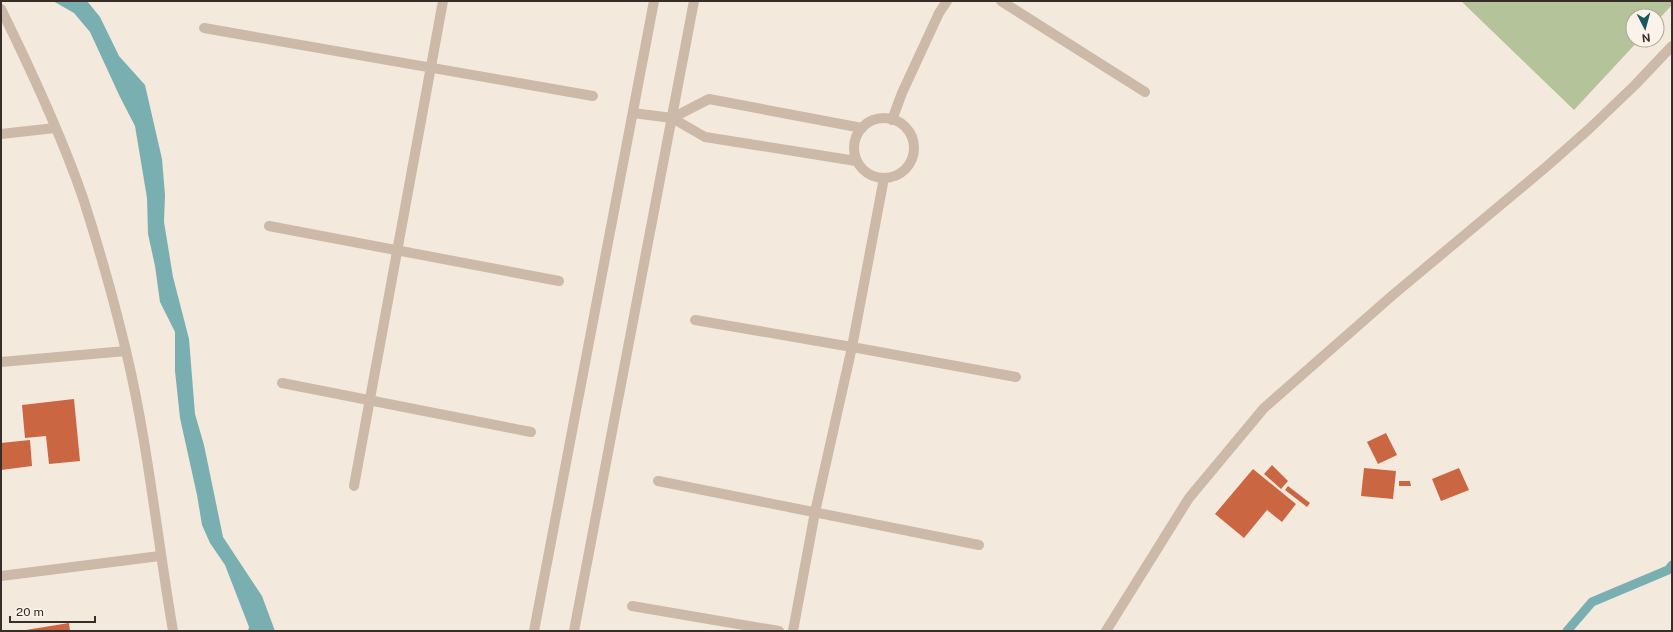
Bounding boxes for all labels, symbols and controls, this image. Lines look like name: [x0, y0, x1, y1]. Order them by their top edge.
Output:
north arrow: [1625, 8, 1665, 48]
text: N: [1641, 32, 1651, 44]
scale bar: [10, 598, 95, 624]
text: 20 m: [16, 605, 44, 619]

